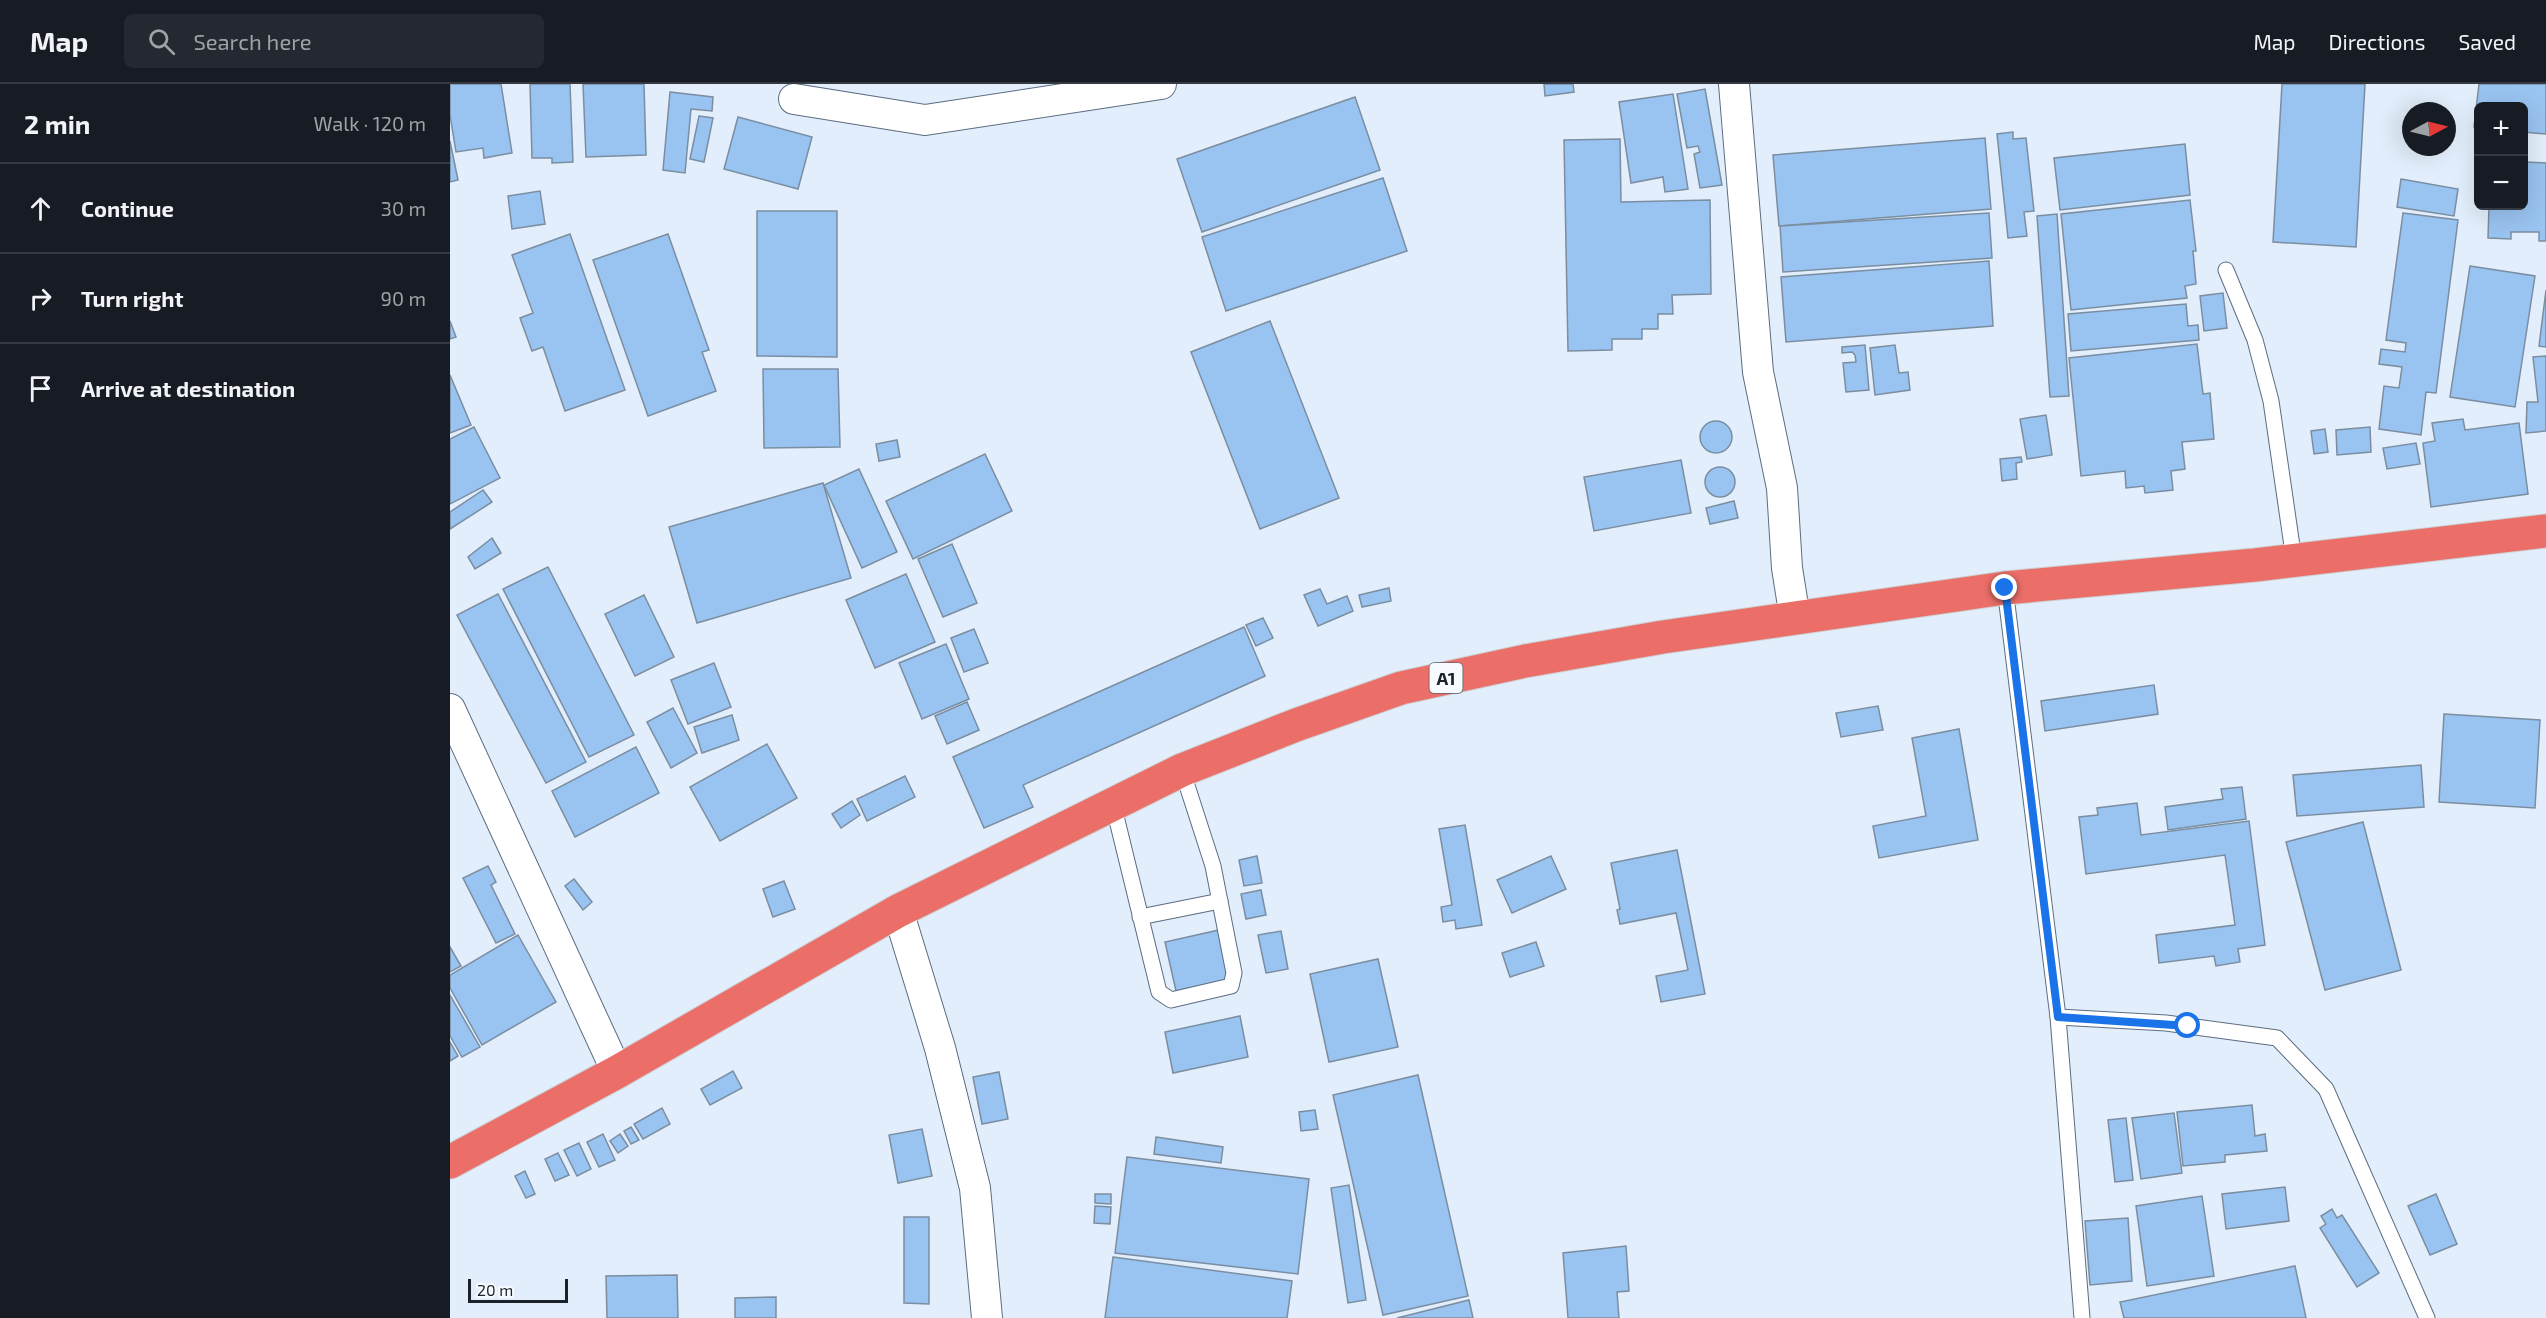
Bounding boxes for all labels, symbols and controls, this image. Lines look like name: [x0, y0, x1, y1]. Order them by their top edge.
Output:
search box: [124, 14, 544, 68]
text: Map: [30, 24, 88, 58]
icon: search: [145, 25, 178, 58]
text: Search here: [193, 28, 312, 54]
text: Map: [2253, 29, 2296, 54]
text: Directions: [2329, 29, 2425, 54]
text: Saved: [2458, 29, 2516, 54]
north arrow: [2402, 102, 2456, 156]
map controls: [2474, 102, 2528, 210]
button: +: [2474, 102, 2528, 156]
text: 2 min: [24, 108, 90, 139]
text: Walk · 120 m: [314, 111, 426, 135]
button: −: [2474, 156, 2528, 210]
icon: ahead: [24, 192, 57, 225]
text: Continue: [81, 195, 174, 221]
text: 30 m: [381, 196, 426, 220]
icon: right: [24, 282, 57, 315]
text: Turn right: [81, 285, 183, 311]
text: 90 m: [381, 286, 426, 310]
icon: arrive: [24, 372, 57, 405]
text: Arrive at destination: [81, 375, 295, 401]
route end: [1991, 574, 2017, 600]
road number: A1: [1430, 663, 1462, 693]
route start: [2174, 1012, 2200, 1038]
scale bar: [468, 1276, 568, 1304]
text: 20 m: [477, 1280, 513, 1299]

